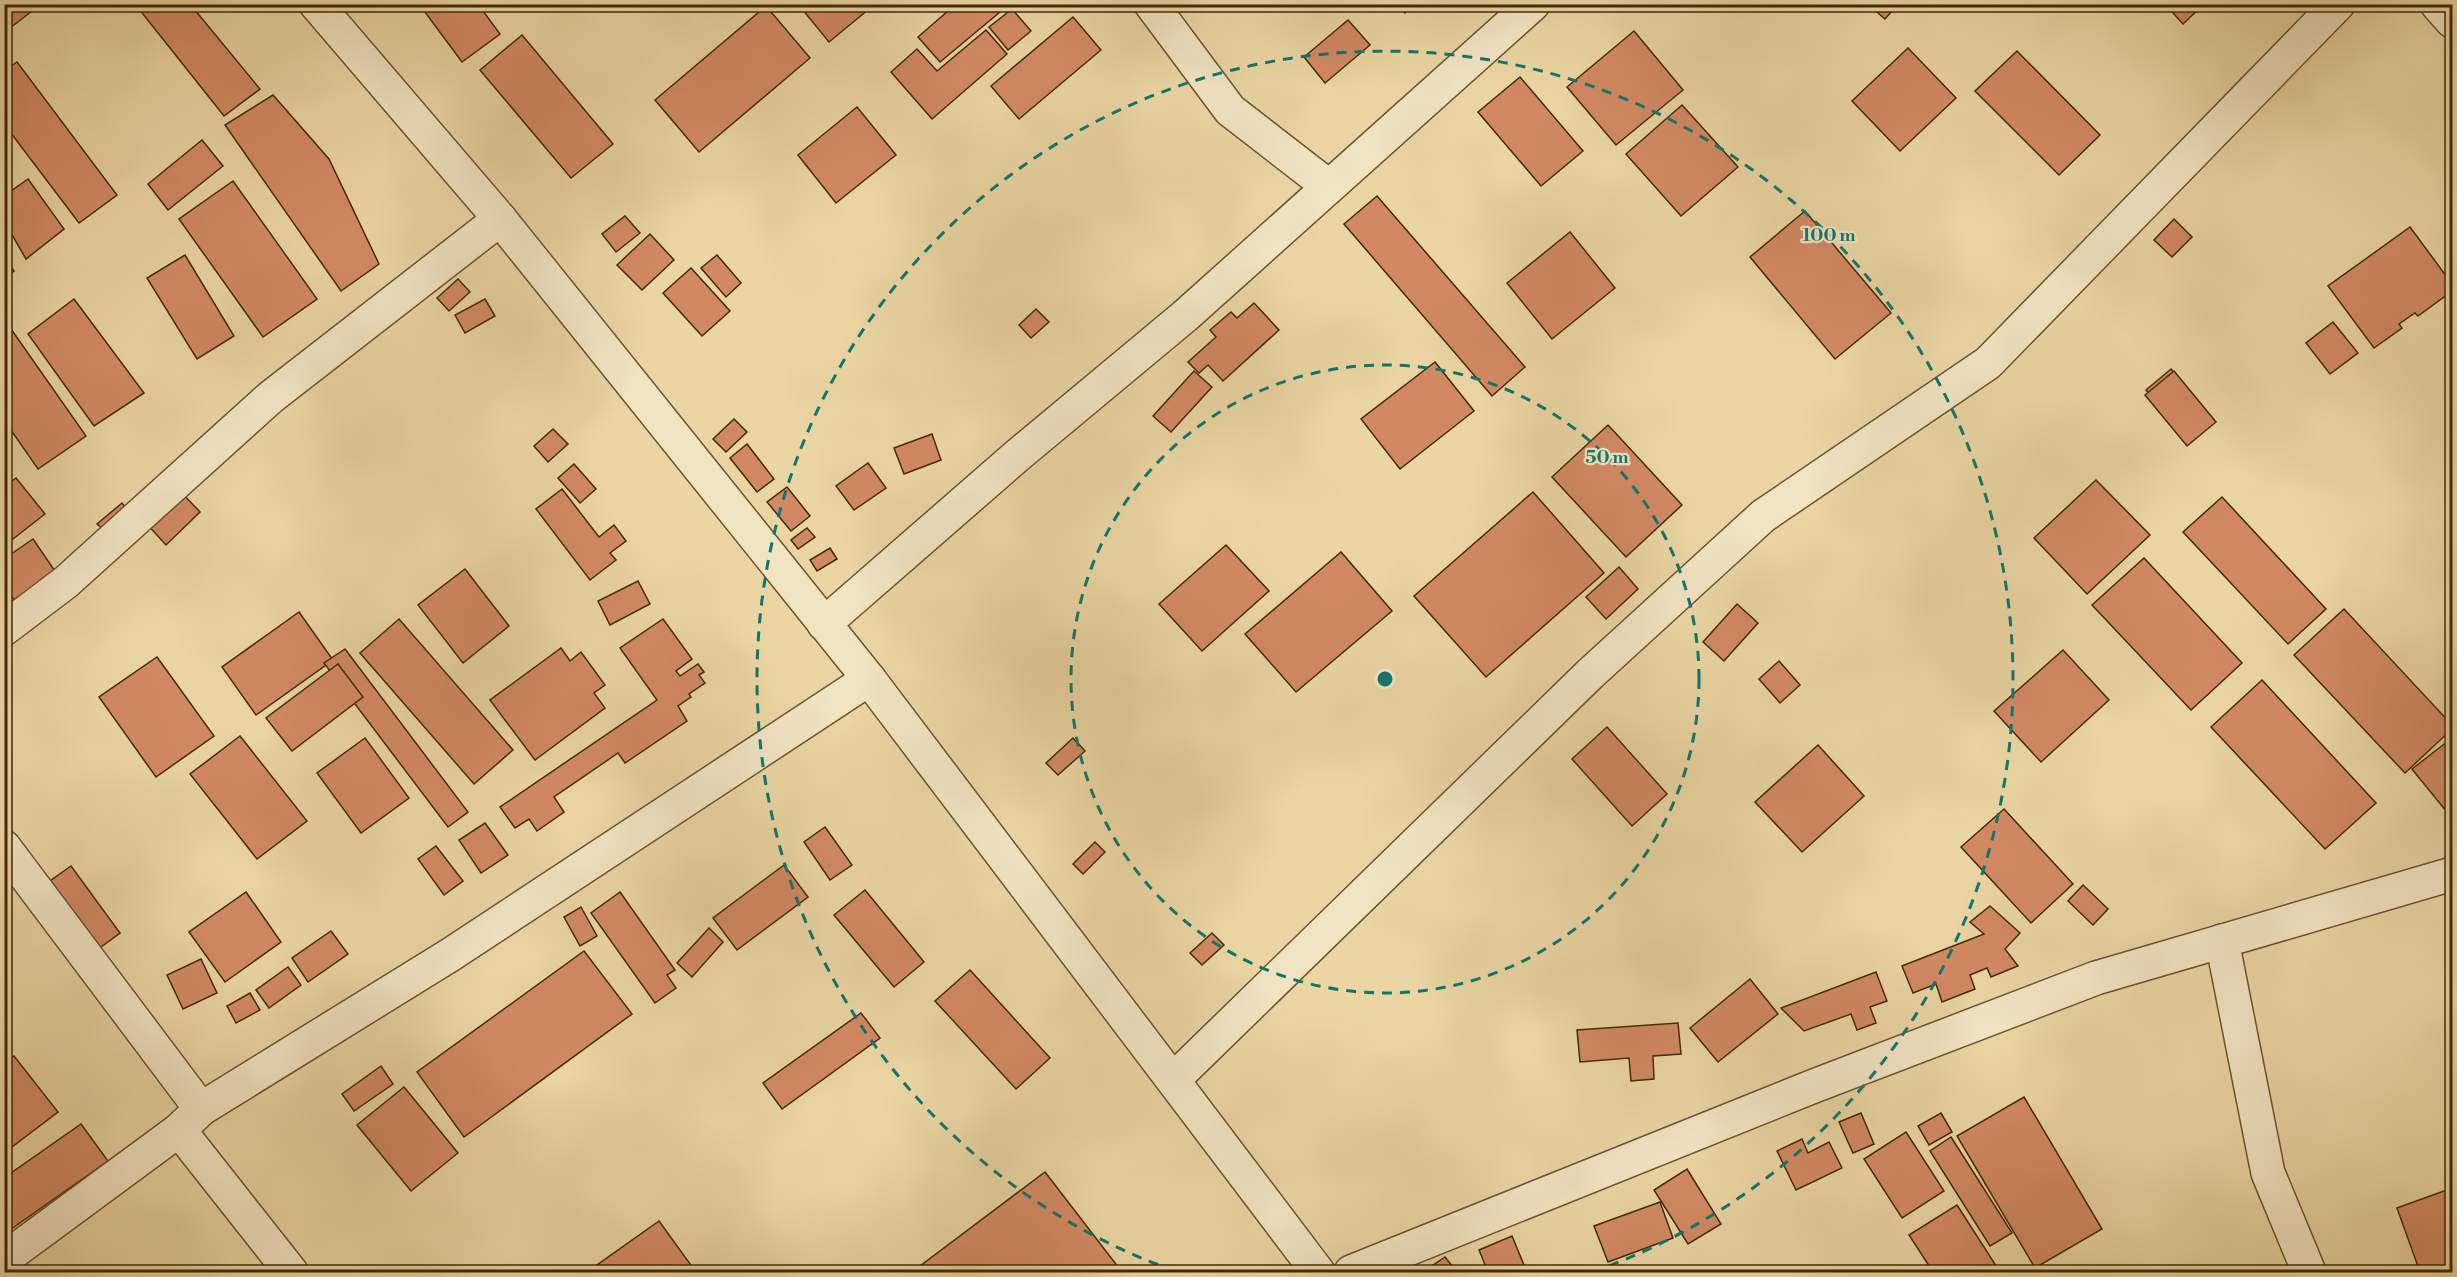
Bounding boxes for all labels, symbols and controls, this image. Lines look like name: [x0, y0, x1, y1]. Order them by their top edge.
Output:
text: 100 m: [1802, 224, 1856, 247]
text: 50 m: [1585, 446, 1629, 469]
centre of rings: [1375, 669, 1395, 689]

